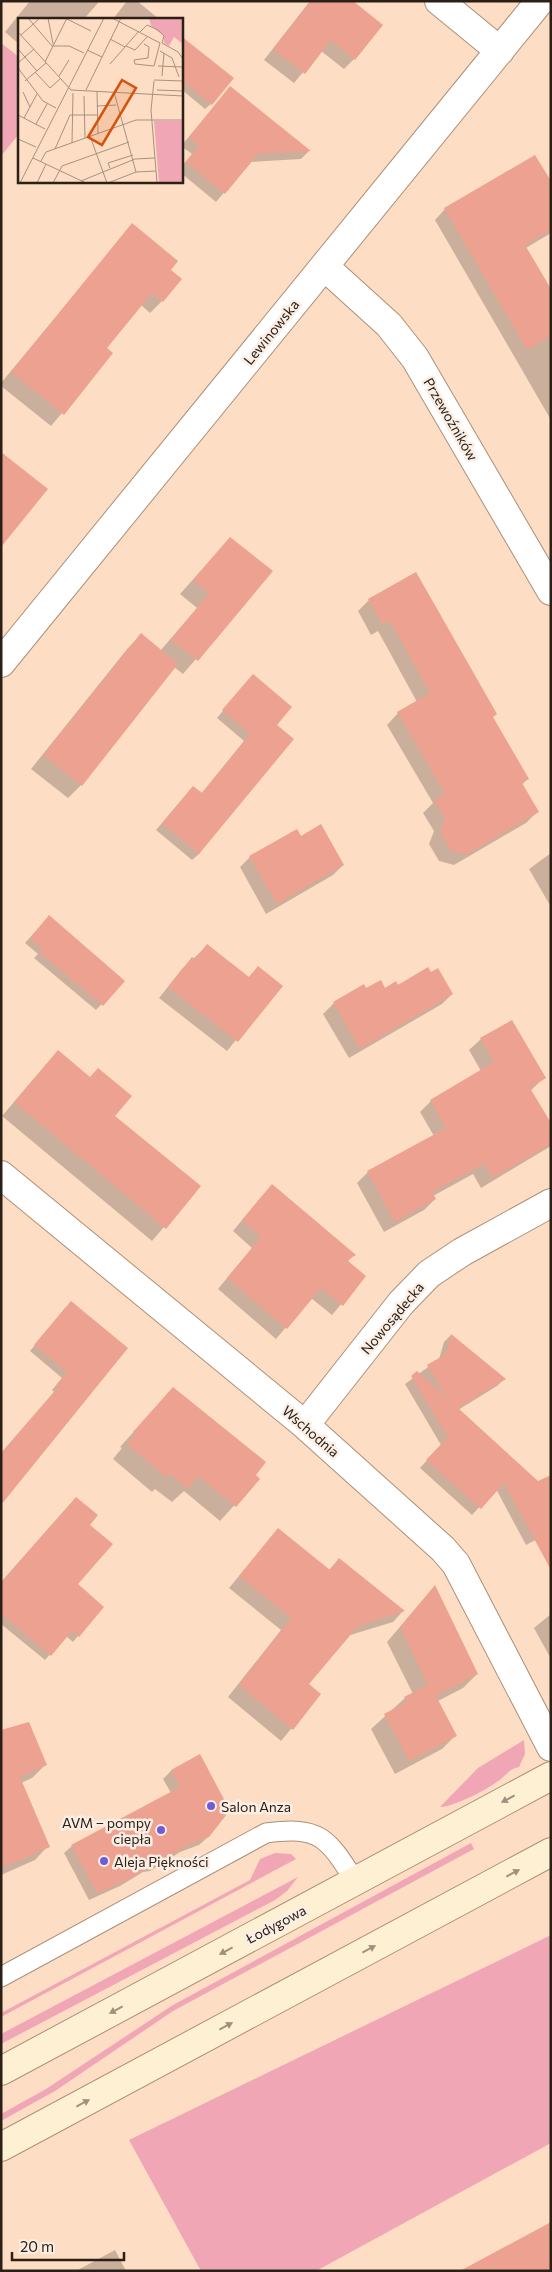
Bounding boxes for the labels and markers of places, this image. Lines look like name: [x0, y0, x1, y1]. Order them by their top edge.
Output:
place label: Salon Anza: [221, 1798, 291, 1815]
marker: Salon Anza: [205, 1800, 217, 1812]
place label: AVM – pompy ciepła: [62, 1814, 151, 1847]
marker: AVM – pompy ciepła: [155, 1824, 167, 1836]
place label: Aleja Piękności: [114, 1853, 209, 1870]
marker: Aleja Piękności: [98, 1855, 110, 1867]

